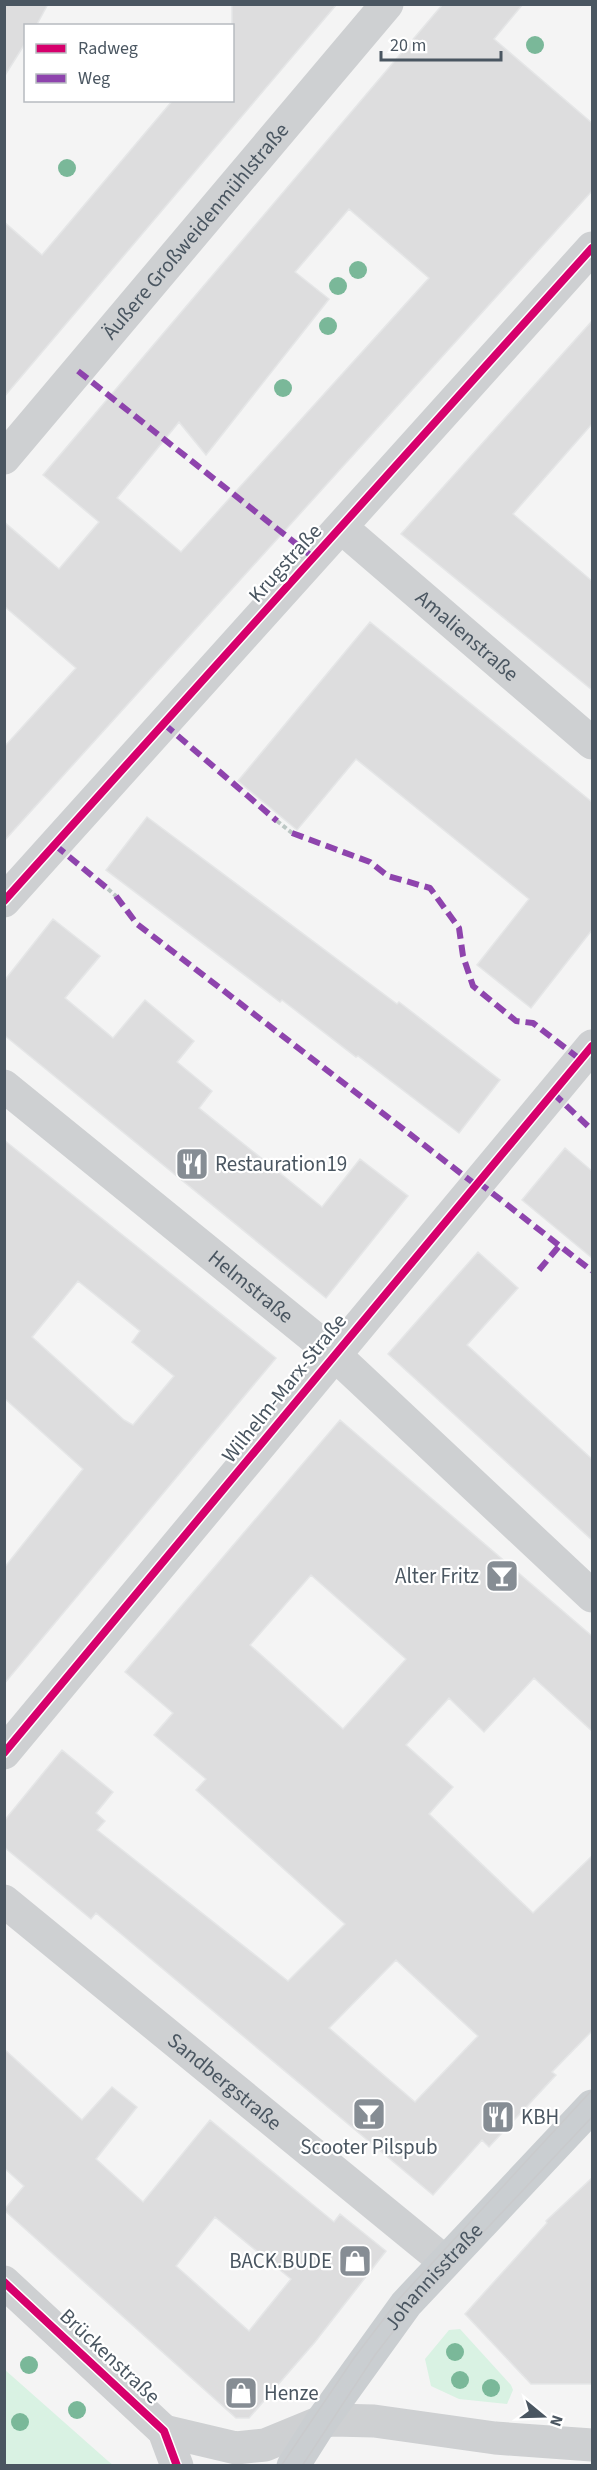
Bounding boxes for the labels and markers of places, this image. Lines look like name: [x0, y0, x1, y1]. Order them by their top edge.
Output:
restaurant icon: Restauration19: [174, 1146, 210, 1182]
place label: Restauration19: [215, 1149, 347, 1179]
bar icon: Alter Fritz: [484, 1558, 520, 1594]
place label: Alter Fritz: [395, 1561, 479, 1591]
bar icon: Scooter Pilspub: [351, 2096, 387, 2132]
restaurant icon: KBH: [480, 2099, 516, 2135]
place label: KBH: [521, 2102, 559, 2132]
place label: Scooter Pilspub: [300, 2132, 438, 2162]
shop icon: BACK.BUDE: [337, 2243, 373, 2279]
place label: BACK.BUDE: [229, 2246, 332, 2276]
shop icon: Henze: [223, 2375, 259, 2411]
place label: Henze: [264, 2378, 319, 2408]

